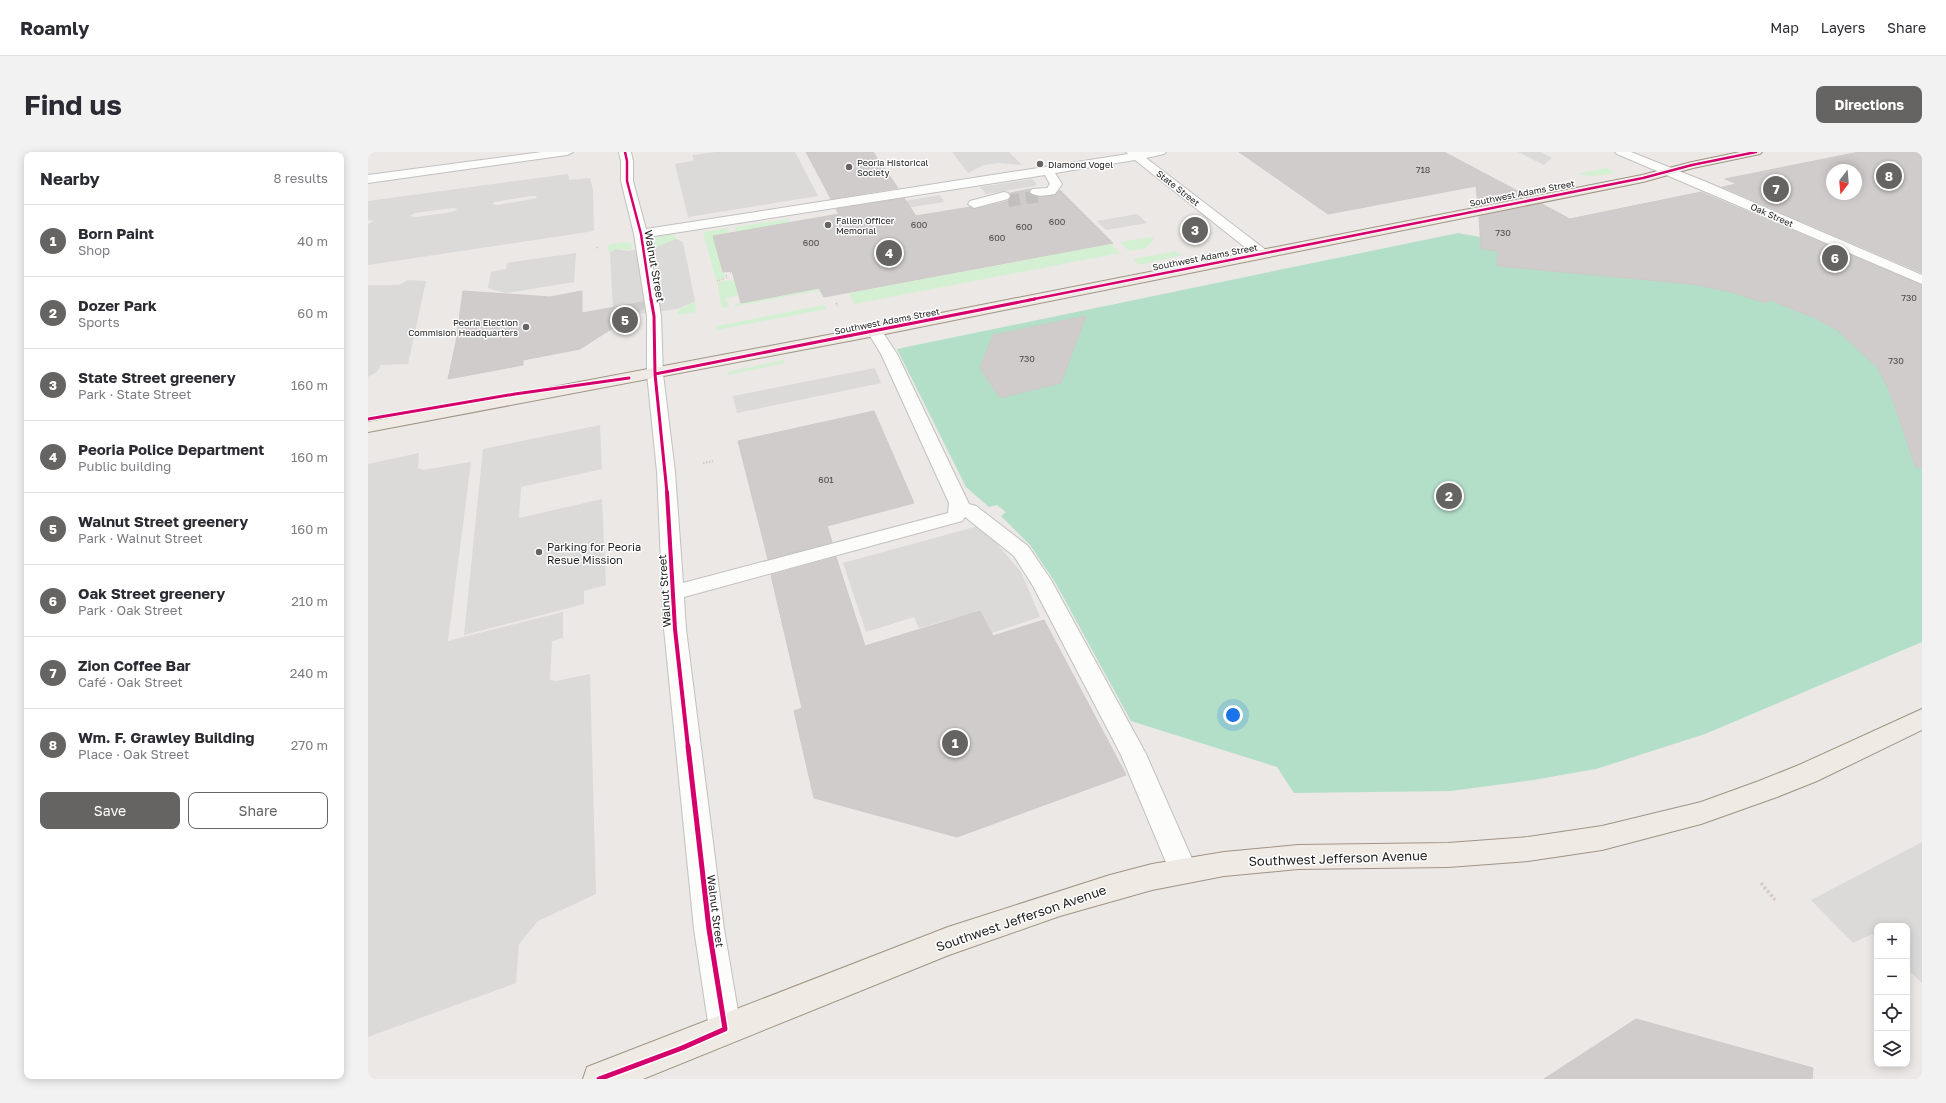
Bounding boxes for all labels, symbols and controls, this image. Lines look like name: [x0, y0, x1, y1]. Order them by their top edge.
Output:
text: Roamly: [20, 16, 89, 39]
text: Map: [1770, 19, 1799, 36]
text: Layers: [1821, 19, 1865, 36]
text: Share: [1887, 19, 1926, 36]
button: Directions: [1816, 86, 1922, 123]
text: Find us: [24, 88, 122, 121]
place label: Peoria Historical Society: [857, 157, 929, 178]
marker: Diamond Vogel: [1035, 159, 1045, 169]
place label: Diamond Vogel: [1048, 159, 1113, 170]
pin: 8: [1876, 161, 1902, 191]
marker: Peoria Historical Society: [844, 162, 854, 172]
house number: 718: [1416, 164, 1430, 175]
north arrow: [1826, 164, 1862, 200]
text: Nearby: [40, 168, 100, 189]
street label: State Street: [1154, 168, 1202, 209]
text: 8 results: [274, 170, 328, 186]
pin: 7: [1763, 174, 1789, 204]
street label: Southwest Adams Street: [1468, 177, 1576, 209]
street label: Oak Street: [1749, 201, 1795, 229]
place label: Fallen Officer Memorial: [836, 215, 895, 236]
pin: 3: [1182, 215, 1208, 245]
house number: 600: [1049, 216, 1066, 227]
house number: 600: [911, 219, 928, 230]
marker: Fallen Officer Memorial: [823, 220, 833, 230]
house number: 600: [1016, 221, 1033, 232]
text: Born Paint: [78, 224, 154, 242]
house number: 730: [1495, 227, 1511, 238]
street label: Walnut Street: [642, 229, 668, 303]
house number: 600: [989, 232, 1006, 243]
text: 1: [50, 233, 56, 249]
text: 40 m: [297, 233, 328, 249]
house number: 600: [803, 237, 820, 248]
pin: 4: [876, 238, 902, 268]
street label: Southwest Adams Street: [1151, 241, 1259, 273]
text: Shop: [78, 242, 110, 258]
pin: 6: [1822, 243, 1848, 273]
house number: 730: [1901, 292, 1917, 303]
text: Dozer Park: [78, 296, 157, 314]
text: 2: [49, 305, 57, 321]
text: 60 m: [297, 305, 328, 321]
pin: 5: [612, 305, 638, 335]
street label: Southwest Adams Street: [833, 305, 941, 337]
text: Sports: [78, 314, 120, 330]
place label: Peoria Election Commision Headquarters: [408, 317, 518, 338]
marker: Peoria Election Commision Headquarters: [521, 322, 531, 332]
house number: 730: [1019, 353, 1035, 364]
house number: 730: [1888, 355, 1904, 366]
text: State Street greenery: [78, 368, 236, 386]
text: 3: [49, 377, 57, 393]
text: 160 m: [291, 377, 328, 393]
text: Park · State Street: [78, 386, 192, 402]
text: Peoria Police Department: [78, 440, 264, 458]
text: 4: [49, 449, 57, 465]
text: 160 m: [291, 449, 328, 465]
text: Public building: [78, 458, 171, 474]
house number: 601: [818, 474, 834, 485]
pin: 2: [1436, 481, 1462, 511]
text: Walnut Street greenery: [78, 512, 248, 530]
text: 5: [49, 521, 57, 537]
text: 160 m: [291, 521, 328, 537]
text: Park · Walnut Street: [78, 530, 203, 546]
place label: Parking for Peoria Resue Mission: [547, 540, 641, 566]
marker: Parking for Peoria Resue Mission: [534, 547, 544, 557]
street label: Walnut Street: [655, 554, 673, 628]
text: Oak Street greenery: [78, 584, 225, 602]
text: 6: [49, 593, 57, 609]
text: 210 m: [291, 593, 328, 609]
text: Park · Oak Street: [78, 602, 183, 618]
text: Zion Coffee Bar: [78, 656, 191, 674]
text: 7: [49, 665, 57, 681]
text: 240 m: [290, 665, 328, 681]
text: Café · Oak Street: [78, 674, 183, 690]
your location: [1223, 705, 1243, 725]
text: Wm. F. Grawley Building: [78, 728, 254, 746]
pin: 1: [942, 728, 968, 758]
text: 8: [49, 737, 57, 753]
text: 270 m: [291, 737, 328, 753]
text: Place · Oak Street: [78, 746, 189, 762]
button: Save: [40, 792, 180, 829]
button: Share: [188, 792, 328, 829]
street label: Southwest Jefferson Avenue: [1248, 847, 1428, 869]
street label: Walnut Street: [705, 874, 727, 948]
street label: Southwest Jefferson Avenue: [934, 881, 1108, 955]
map controls: [1874, 923, 1910, 1067]
button: +: [1874, 923, 1910, 959]
button: −: [1874, 959, 1910, 995]
button: locate: [1874, 995, 1910, 1031]
button: layers: [1874, 1031, 1910, 1067]

